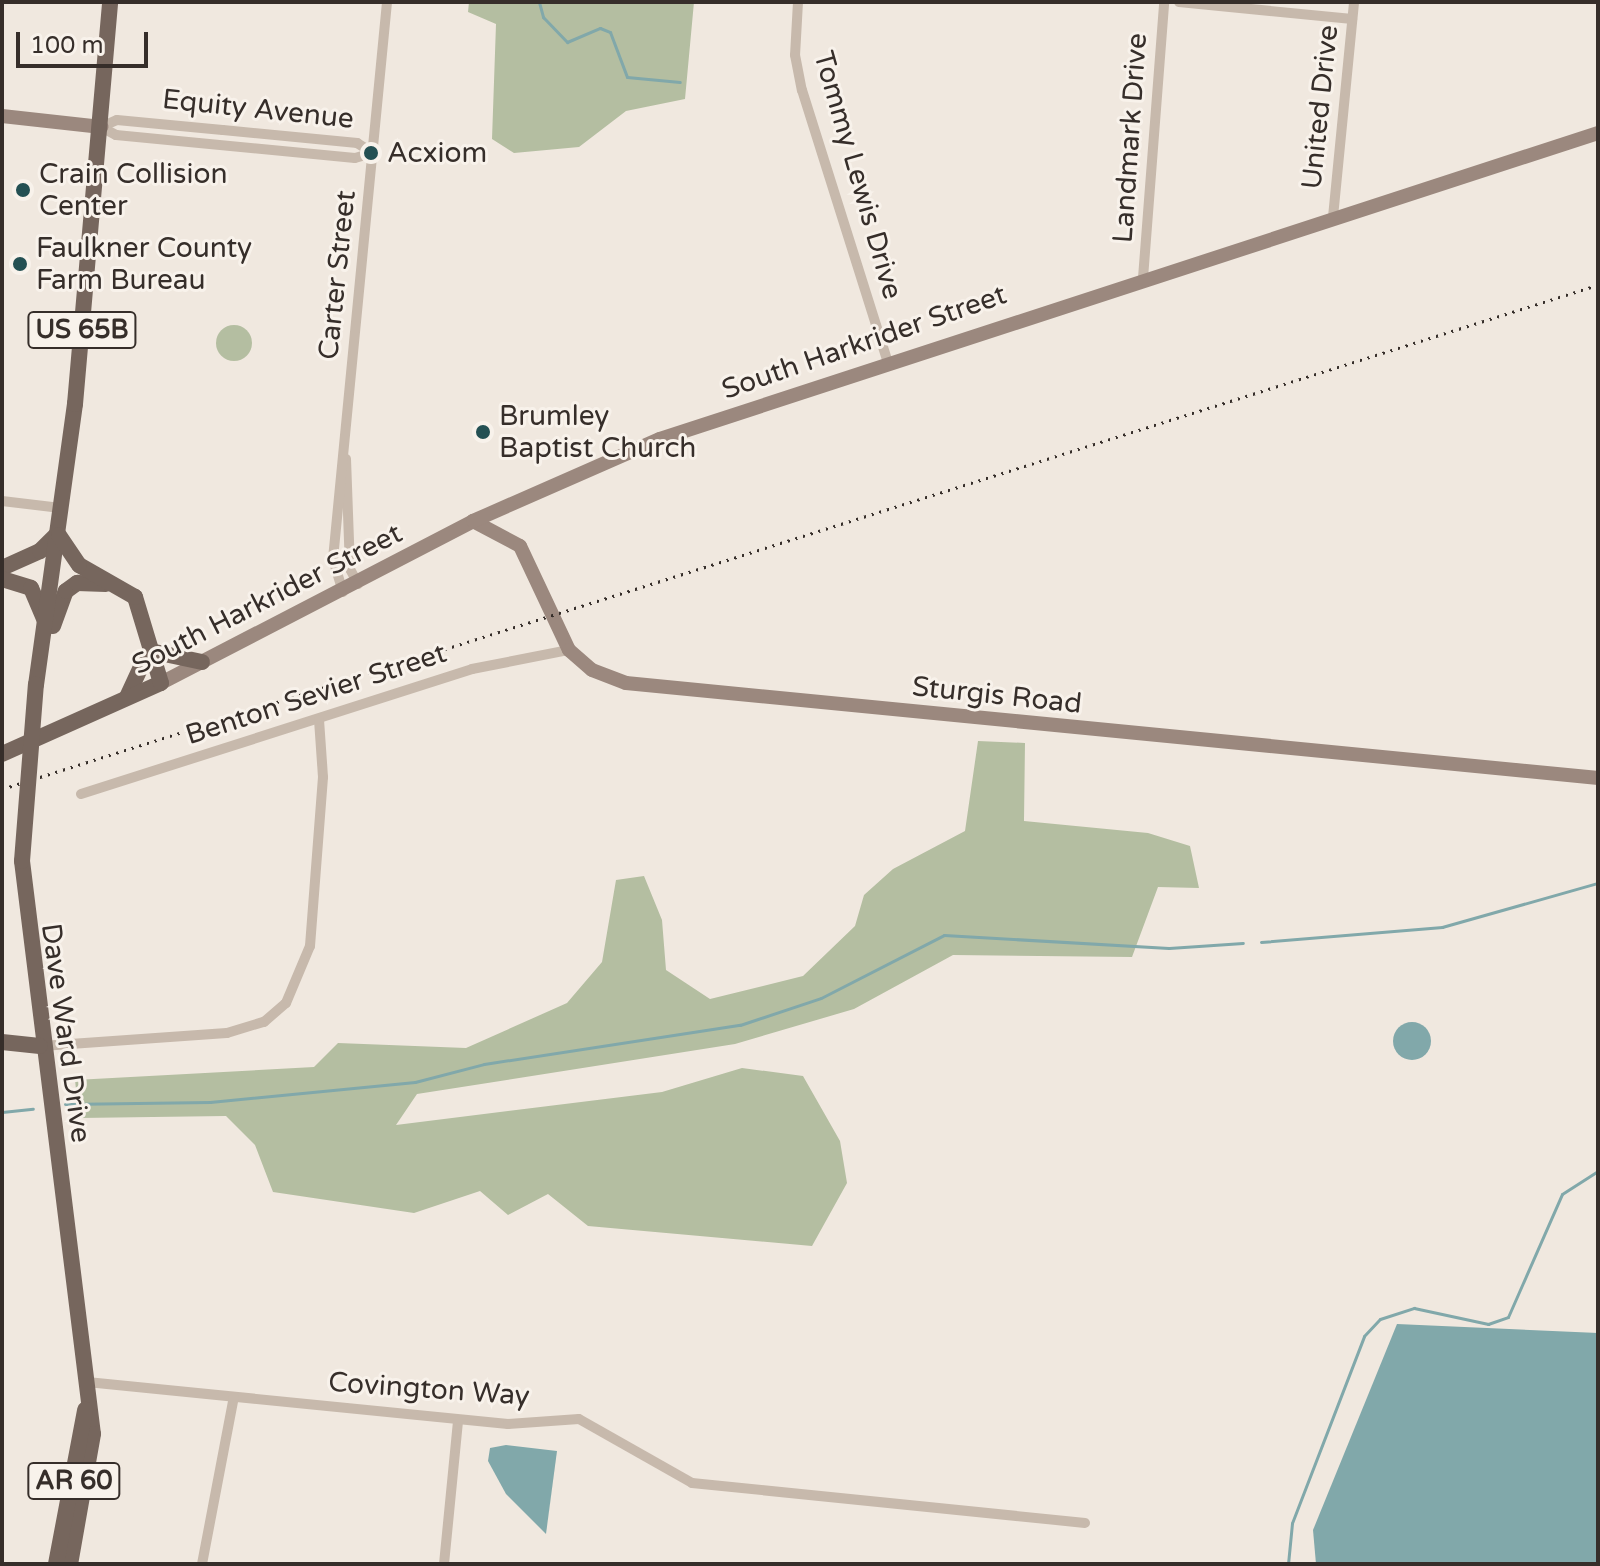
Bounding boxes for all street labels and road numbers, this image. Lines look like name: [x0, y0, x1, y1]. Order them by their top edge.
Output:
street label: United Drive: [1295, 23, 1345, 191]
street label: Landmark Drive: [1106, 32, 1154, 244]
street label: Tommy Lewis Drive: [807, 47, 909, 303]
street label: Equity Avenue: [161, 82, 355, 136]
street label: Carter Street: [311, 189, 363, 361]
street label: South Harkrider Street: [717, 278, 1011, 406]
road number: US 65B: [26, 308, 138, 352]
street label: South Harkrider Street: [126, 516, 408, 682]
street label: Benton Sevier Street: [181, 636, 451, 752]
street label: Sturgis Road: [911, 669, 1083, 721]
street label: Dave Ward Drive: [34, 921, 98, 1145]
street label: Covington Way: [327, 1365, 531, 1413]
road number: AR 60: [26, 1459, 122, 1503]

